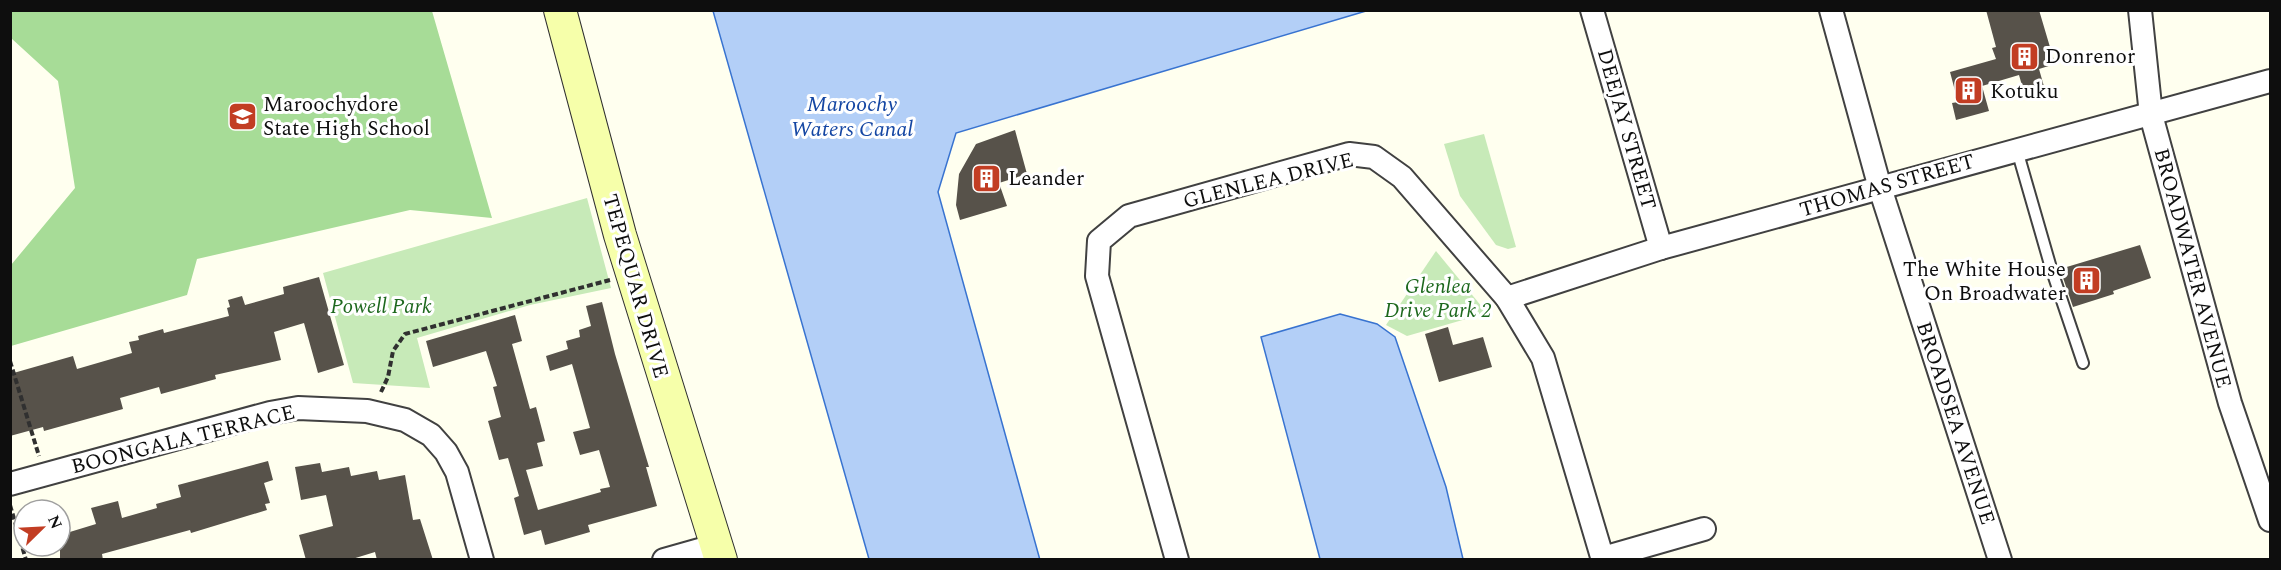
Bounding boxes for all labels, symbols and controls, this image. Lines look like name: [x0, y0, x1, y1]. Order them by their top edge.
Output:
building icon: Donrenor: [2008, 40, 2040, 72]
place label: Donrenor: [2045, 41, 2135, 73]
street label: DEEJAY STREET: [1588, 45, 1664, 214]
building icon: Kotuku: [1953, 75, 1985, 107]
place label: Kotuku: [1990, 76, 2059, 108]
water label: Maroochy Waters Canal: [791, 88, 913, 146]
place label: Maroochydore State High School: [263, 89, 430, 145]
school or university icon: Maroochydore State High School: [226, 100, 258, 132]
street label: GLENLEA DRIVE: [1180, 144, 1357, 218]
street label: BROADWATER AVENUE: [2145, 144, 2240, 392]
street label: THOMAS STREET: [1796, 146, 1979, 226]
building icon: Leander: [971, 162, 1003, 194]
place label: Leander: [1008, 163, 1084, 195]
street label: TEPEQUAR DRIVE: [593, 190, 677, 382]
place label: The White House On Broadwater: [1903, 254, 2066, 310]
building icon: The White House On Broadwater: [2071, 265, 2103, 297]
park label: Glenlea Drive Park 2: [1384, 271, 1492, 327]
park label: Powell Park: [330, 291, 432, 323]
street label: BROADSEA AVENUE: [1907, 317, 2003, 529]
street label: BOONGALA TERRACE: [68, 397, 299, 483]
north arrow: [12, 498, 72, 558]
text: N: [41, 511, 68, 533]

